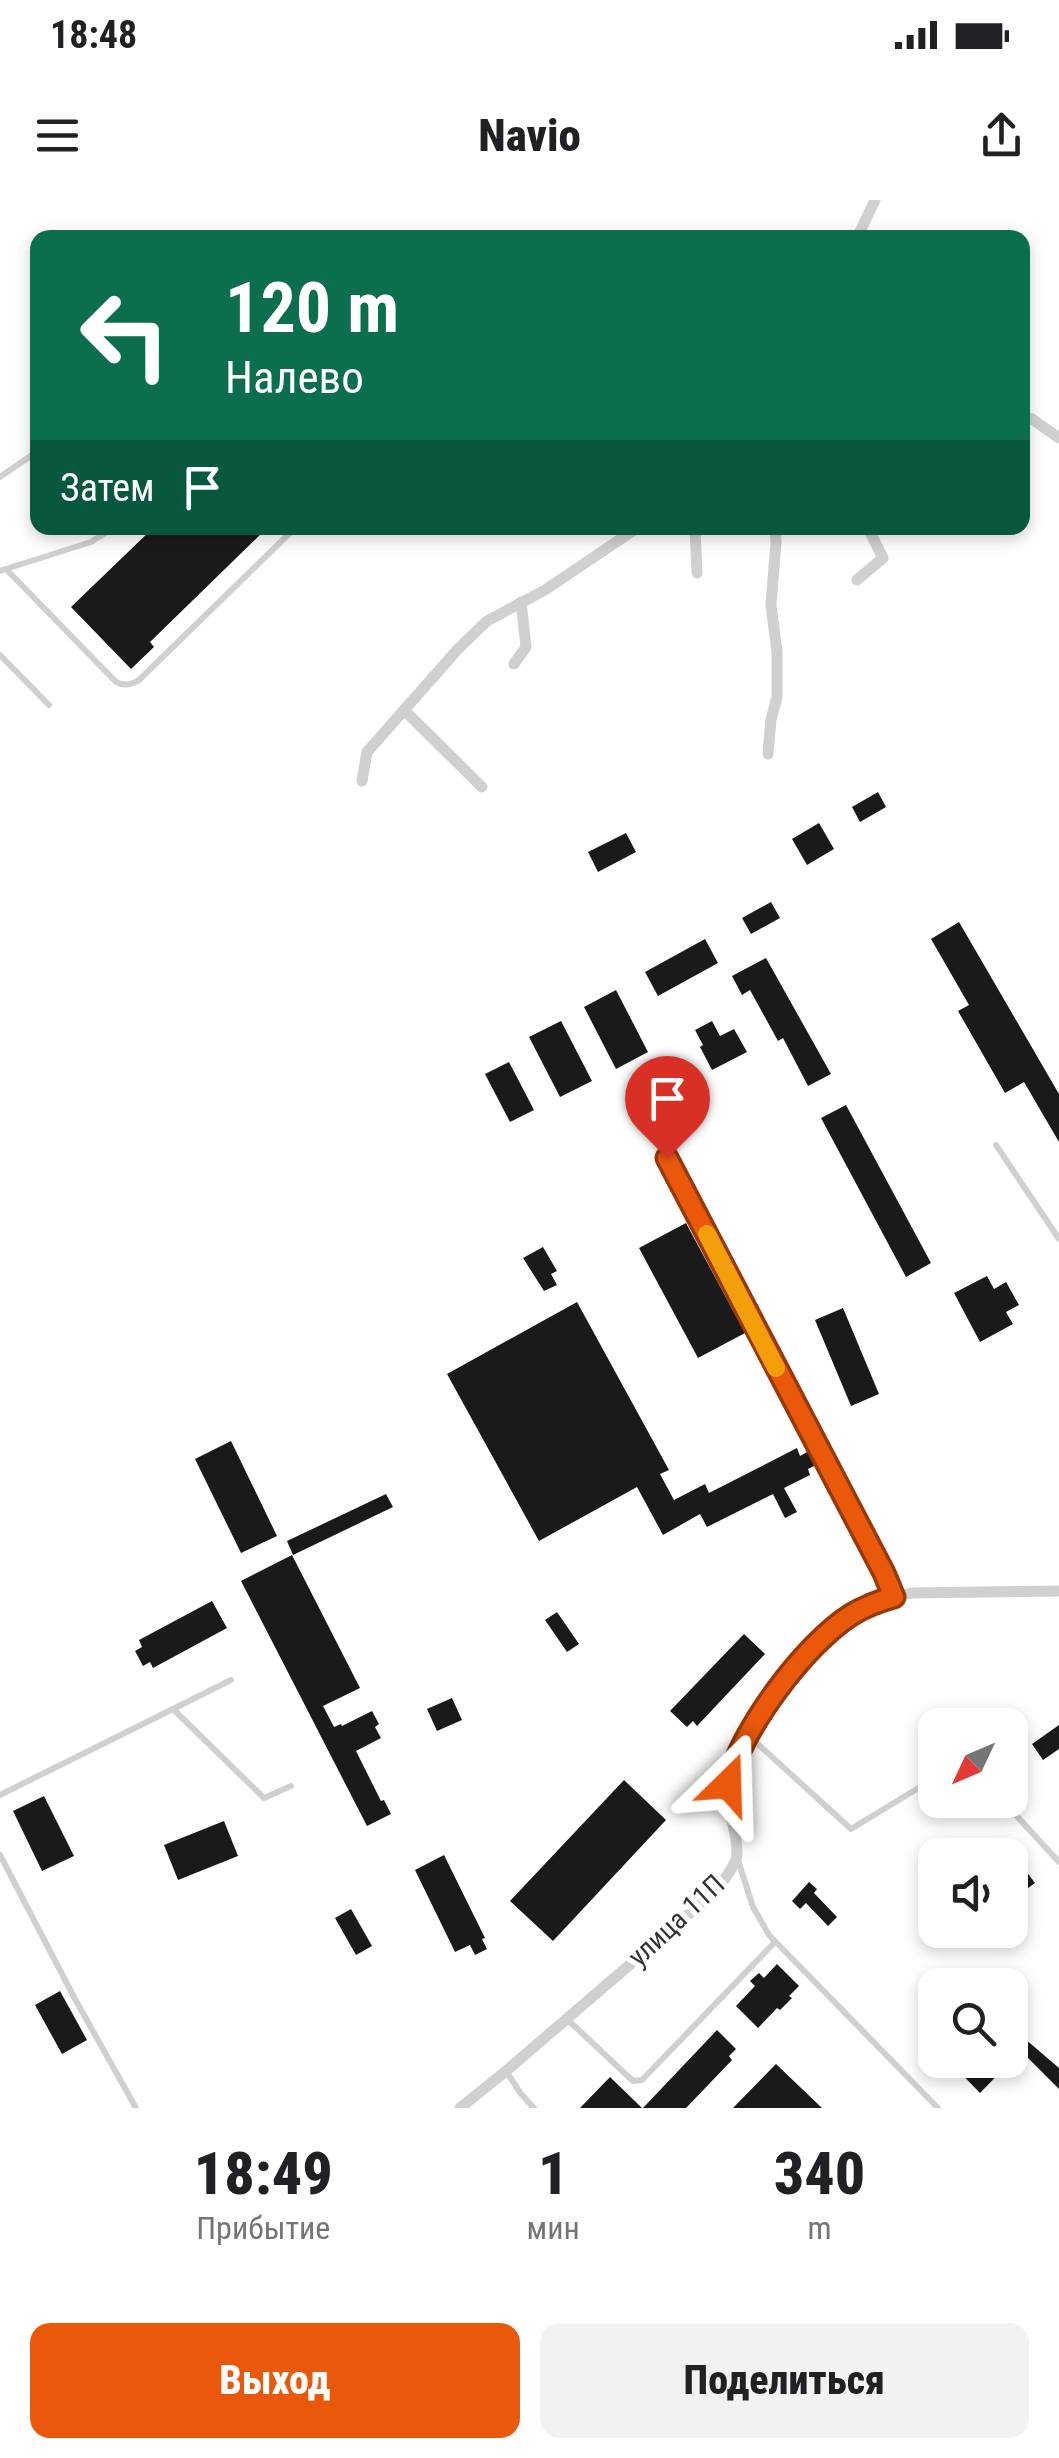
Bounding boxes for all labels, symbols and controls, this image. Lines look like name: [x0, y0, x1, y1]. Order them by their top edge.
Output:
text: 18:48: [50, 13, 137, 57]
icon: menu: [30, 108, 85, 163]
icon: share: [974, 108, 1029, 163]
text: Navio: [478, 109, 581, 162]
text: 120 m: [225, 267, 399, 349]
icon: left: [60, 270, 190, 400]
text: Налево: [225, 351, 364, 404]
icon: arrive: [175, 460, 230, 515]
text: Затем: [60, 466, 155, 510]
pin: [625, 1056, 710, 1159]
icon: arrive: [640, 1071, 695, 1126]
north arrow: [918, 1708, 1028, 1818]
map controls: [918, 1708, 1028, 2078]
position arrow: [676, 1732, 780, 1836]
button: sound: [918, 1838, 1028, 1948]
street label: улица 11П: [621, 1868, 731, 1973]
button: search: [918, 1968, 1028, 2078]
text: 18:49: [194, 2138, 333, 2209]
text: 1: [538, 2138, 568, 2209]
text: 340: [774, 2138, 865, 2209]
text: Прибытие: [196, 2209, 330, 2247]
text: мин: [527, 2209, 580, 2247]
text: m: [807, 2209, 831, 2247]
button: Выход: [30, 2323, 520, 2438]
button: Поделиться: [540, 2323, 1029, 2438]

